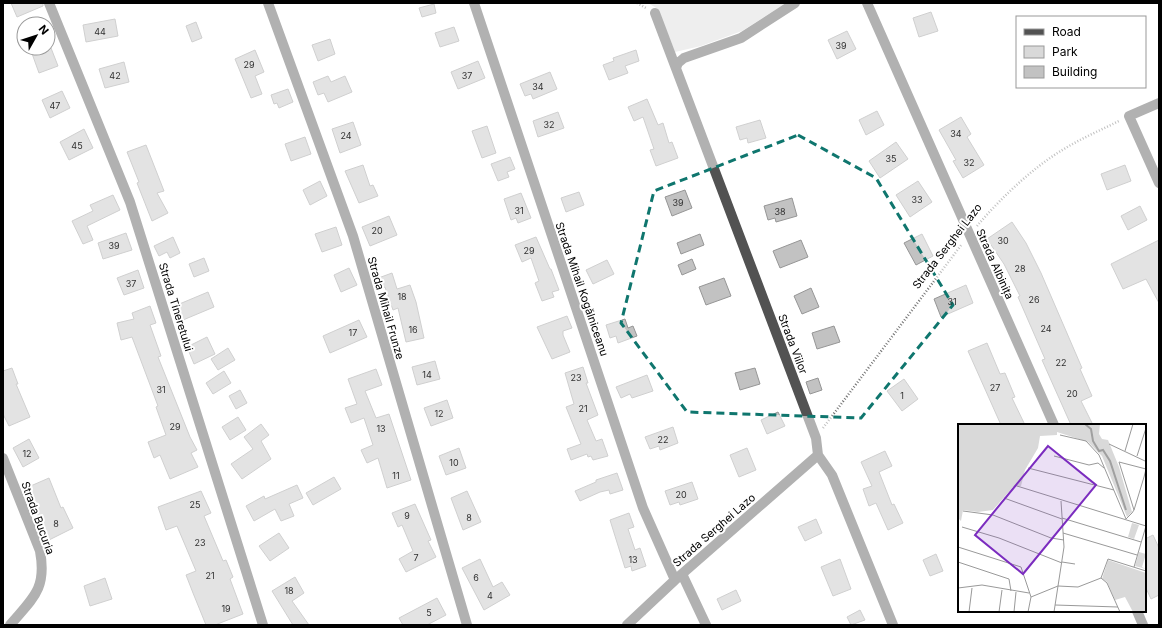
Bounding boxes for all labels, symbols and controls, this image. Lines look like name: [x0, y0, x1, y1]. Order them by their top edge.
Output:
north arrow: [16, 16, 56, 56]
legend: [1016, 16, 1146, 88]
text: N: [36, 22, 52, 37]
text: Road: [1052, 24, 1081, 39]
house number: 44: [94, 26, 106, 37]
house number: 39: [835, 40, 847, 51]
text: Park: [1052, 44, 1078, 59]
house number: 29: [243, 59, 255, 70]
text: Building: [1052, 64, 1097, 79]
house number: 42: [109, 70, 121, 81]
house number: 37: [462, 70, 472, 81]
house number: 34: [532, 81, 544, 92]
house number: 47: [50, 100, 60, 111]
house number: 32: [543, 119, 555, 130]
house number: 34: [950, 128, 962, 139]
house number: 24: [340, 130, 352, 141]
house number: 45: [71, 140, 83, 151]
house number: 35: [885, 153, 897, 164]
house number: 32: [963, 157, 975, 168]
house number: 33: [911, 194, 923, 205]
house number: 39: [672, 197, 684, 208]
street label: Strada Serghei Lazo: [909, 200, 985, 292]
house number: 31: [514, 205, 524, 216]
house number: 38: [774, 206, 786, 217]
street label: Strada Mihail Kogălniceanu: [552, 220, 612, 358]
house number: 20: [371, 225, 383, 236]
street label: Strada Albinița: [973, 227, 1017, 301]
house number: 30: [997, 235, 1009, 246]
house number: 39: [108, 240, 120, 251]
house number: 29: [523, 245, 535, 256]
street label: Strada Mihail Frunze: [365, 255, 407, 361]
street label: Strada Tineretului: [156, 261, 196, 353]
house number: 28: [1014, 263, 1026, 274]
house number: 37: [126, 278, 136, 289]
house number: 18: [397, 291, 407, 302]
house number: 26: [1028, 294, 1040, 305]
house number: 31: [947, 296, 957, 307]
street label: Strada Viilor: [775, 312, 811, 376]
house number: 24: [1040, 323, 1052, 334]
house number: 16: [408, 324, 418, 335]
house number: 17: [349, 327, 357, 338]
house number: 22: [1056, 357, 1066, 368]
house number: 14: [422, 369, 432, 380]
house number: 23: [570, 372, 582, 383]
house number: 27: [990, 382, 1000, 393]
house number: 31: [156, 384, 166, 395]
house number: 20: [1066, 388, 1078, 399]
house number: 1: [900, 390, 904, 401]
house number: 21: [578, 403, 588, 414]
house number: 12: [434, 408, 444, 419]
house number: 29: [169, 421, 181, 432]
house number: 13: [376, 423, 386, 434]
inset map: [958, 424, 1146, 612]
house number: 22: [658, 434, 668, 445]
house number: 12: [22, 448, 32, 459]
house number: 10: [449, 457, 459, 468]
house number: 11: [392, 470, 400, 481]
street label: Strada Bucuria: [18, 480, 58, 556]
house number: 20: [675, 489, 687, 500]
street label: Strada Serghei Lazo: [670, 490, 758, 570]
house number: 25: [190, 499, 200, 510]
house number: 9: [404, 510, 410, 521]
house number: 8: [466, 512, 472, 523]
house number: 8: [53, 518, 59, 529]
house number: 23: [194, 537, 206, 548]
house number: 7: [413, 552, 419, 563]
house number: 13: [628, 554, 638, 565]
house number: 21: [205, 570, 215, 581]
house number: 6: [473, 572, 479, 583]
house number: 18: [284, 585, 294, 596]
house number: 4: [487, 590, 493, 601]
house number: 19: [221, 603, 231, 614]
house number: 5: [426, 607, 432, 618]

